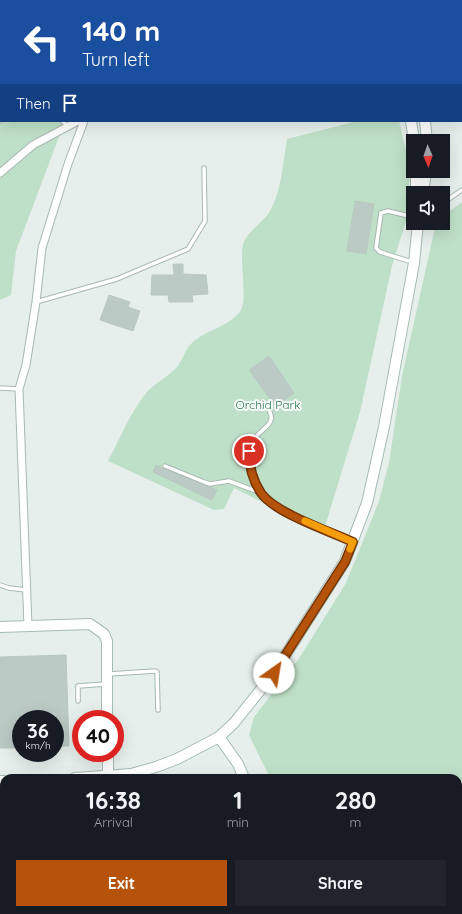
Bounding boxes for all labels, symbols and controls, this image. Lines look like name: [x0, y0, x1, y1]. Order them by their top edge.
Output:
text: 140 m: [82, 13, 160, 48]
icon: left: [16, 16, 68, 68]
text: Turn left: [82, 48, 150, 71]
icon: arrive: [59, 92, 81, 114]
text: Then: [16, 94, 51, 113]
north arrow: [406, 134, 450, 178]
map controls: [406, 134, 450, 230]
button: sound: [406, 186, 450, 230]
park label: Orchid Park: [235, 397, 301, 412]
pin: [232, 434, 266, 468]
icon: arrive: [238, 440, 260, 462]
position arrow: [253, 652, 295, 694]
speed limit sign: 40: [72, 710, 124, 762]
text: 36: [27, 718, 49, 743]
text: km/h: [25, 739, 51, 752]
text: 16:38: [86, 785, 141, 815]
text: 1: [233, 785, 242, 815]
text: 280: [335, 785, 376, 815]
text: Arrival: [94, 814, 133, 830]
text: min: [227, 814, 249, 830]
text: m: [350, 814, 361, 830]
button: Exit: [16, 860, 227, 906]
button: Share: [235, 860, 446, 906]

